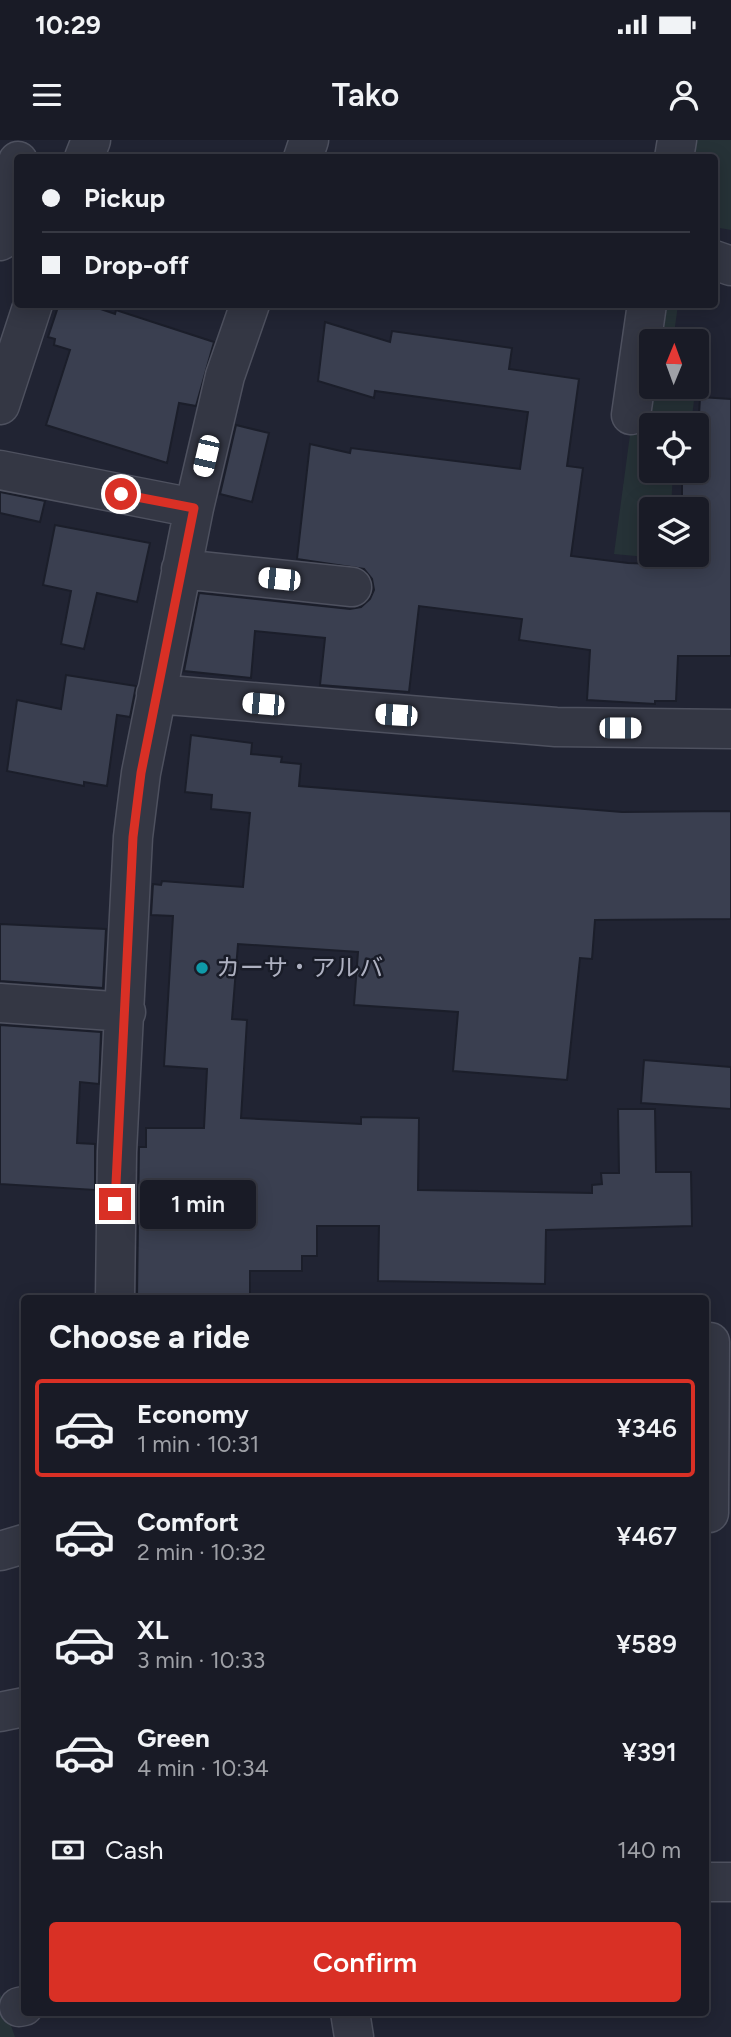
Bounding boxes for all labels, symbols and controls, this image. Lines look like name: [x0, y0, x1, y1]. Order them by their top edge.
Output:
text: 10:29: [35, 9, 101, 41]
icon: menu: [28, 76, 66, 114]
text: Tako: [332, 76, 399, 114]
icon: person: [665, 76, 703, 114]
text: Pickup: [84, 182, 165, 214]
text: Drop-off: [84, 249, 189, 281]
north arrow: [639, 329, 709, 399]
map controls: [639, 329, 709, 567]
button: locate: [639, 413, 709, 483]
car: [192, 433, 221, 479]
route start: [105, 478, 137, 510]
button: layers: [639, 497, 709, 567]
car: [258, 566, 301, 592]
car: [242, 692, 285, 716]
car: [375, 703, 418, 727]
car: [600, 718, 642, 739]
place label: カーサ・アルバ: [216, 953, 383, 982]
marker: カーサ・アルバ: [194, 960, 210, 976]
callout: 1 min: [140, 1180, 255, 1228]
route end: [99, 1188, 131, 1220]
text: 1 min: [171, 1190, 225, 1218]
text: Choose a ride: [49, 1318, 250, 1356]
icon: car: [53, 1397, 116, 1460]
text: Economy: [137, 1398, 249, 1430]
text: ¥346: [616, 1412, 677, 1444]
text: 1 min · 10:31: [137, 1430, 259, 1458]
icon: car: [53, 1505, 116, 1568]
text: Comfort: [137, 1506, 239, 1538]
text: ¥467: [617, 1520, 677, 1552]
text: 2 min · 10:32: [137, 1538, 266, 1566]
icon: car: [53, 1613, 116, 1676]
text: XL: [137, 1614, 169, 1646]
text: ¥589: [616, 1628, 677, 1660]
text: 3 min · 10:33: [137, 1646, 265, 1674]
icon: car: [53, 1721, 116, 1784]
text: Green: [137, 1722, 210, 1754]
text: ¥391: [622, 1736, 677, 1768]
text: 4 min · 10:34: [137, 1754, 269, 1782]
icon: cash: [49, 1831, 87, 1869]
text: Cash: [105, 1834, 164, 1866]
text: 140 m: [617, 1836, 681, 1864]
button: Confirm: [49, 1922, 681, 2002]

